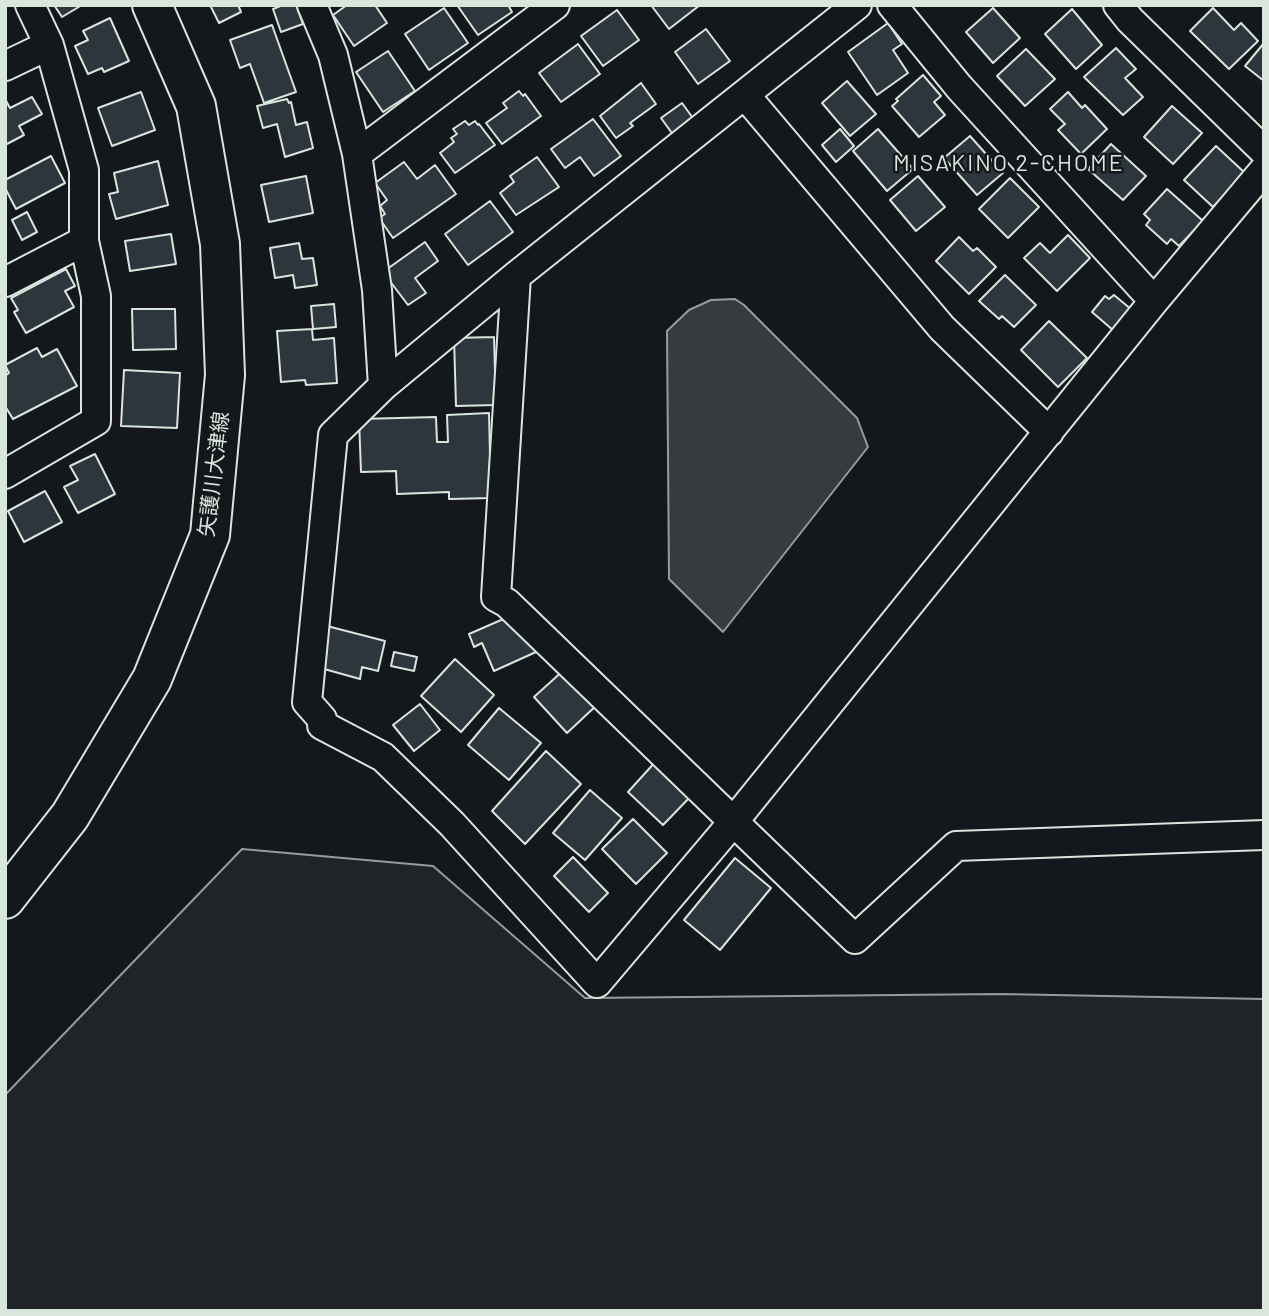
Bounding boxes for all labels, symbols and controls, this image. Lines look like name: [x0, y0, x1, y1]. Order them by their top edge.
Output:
district label: MISAKINO 2-CHOME: [895, 149, 1123, 177]
street label: 矢護川大津線: [194, 410, 234, 538]

